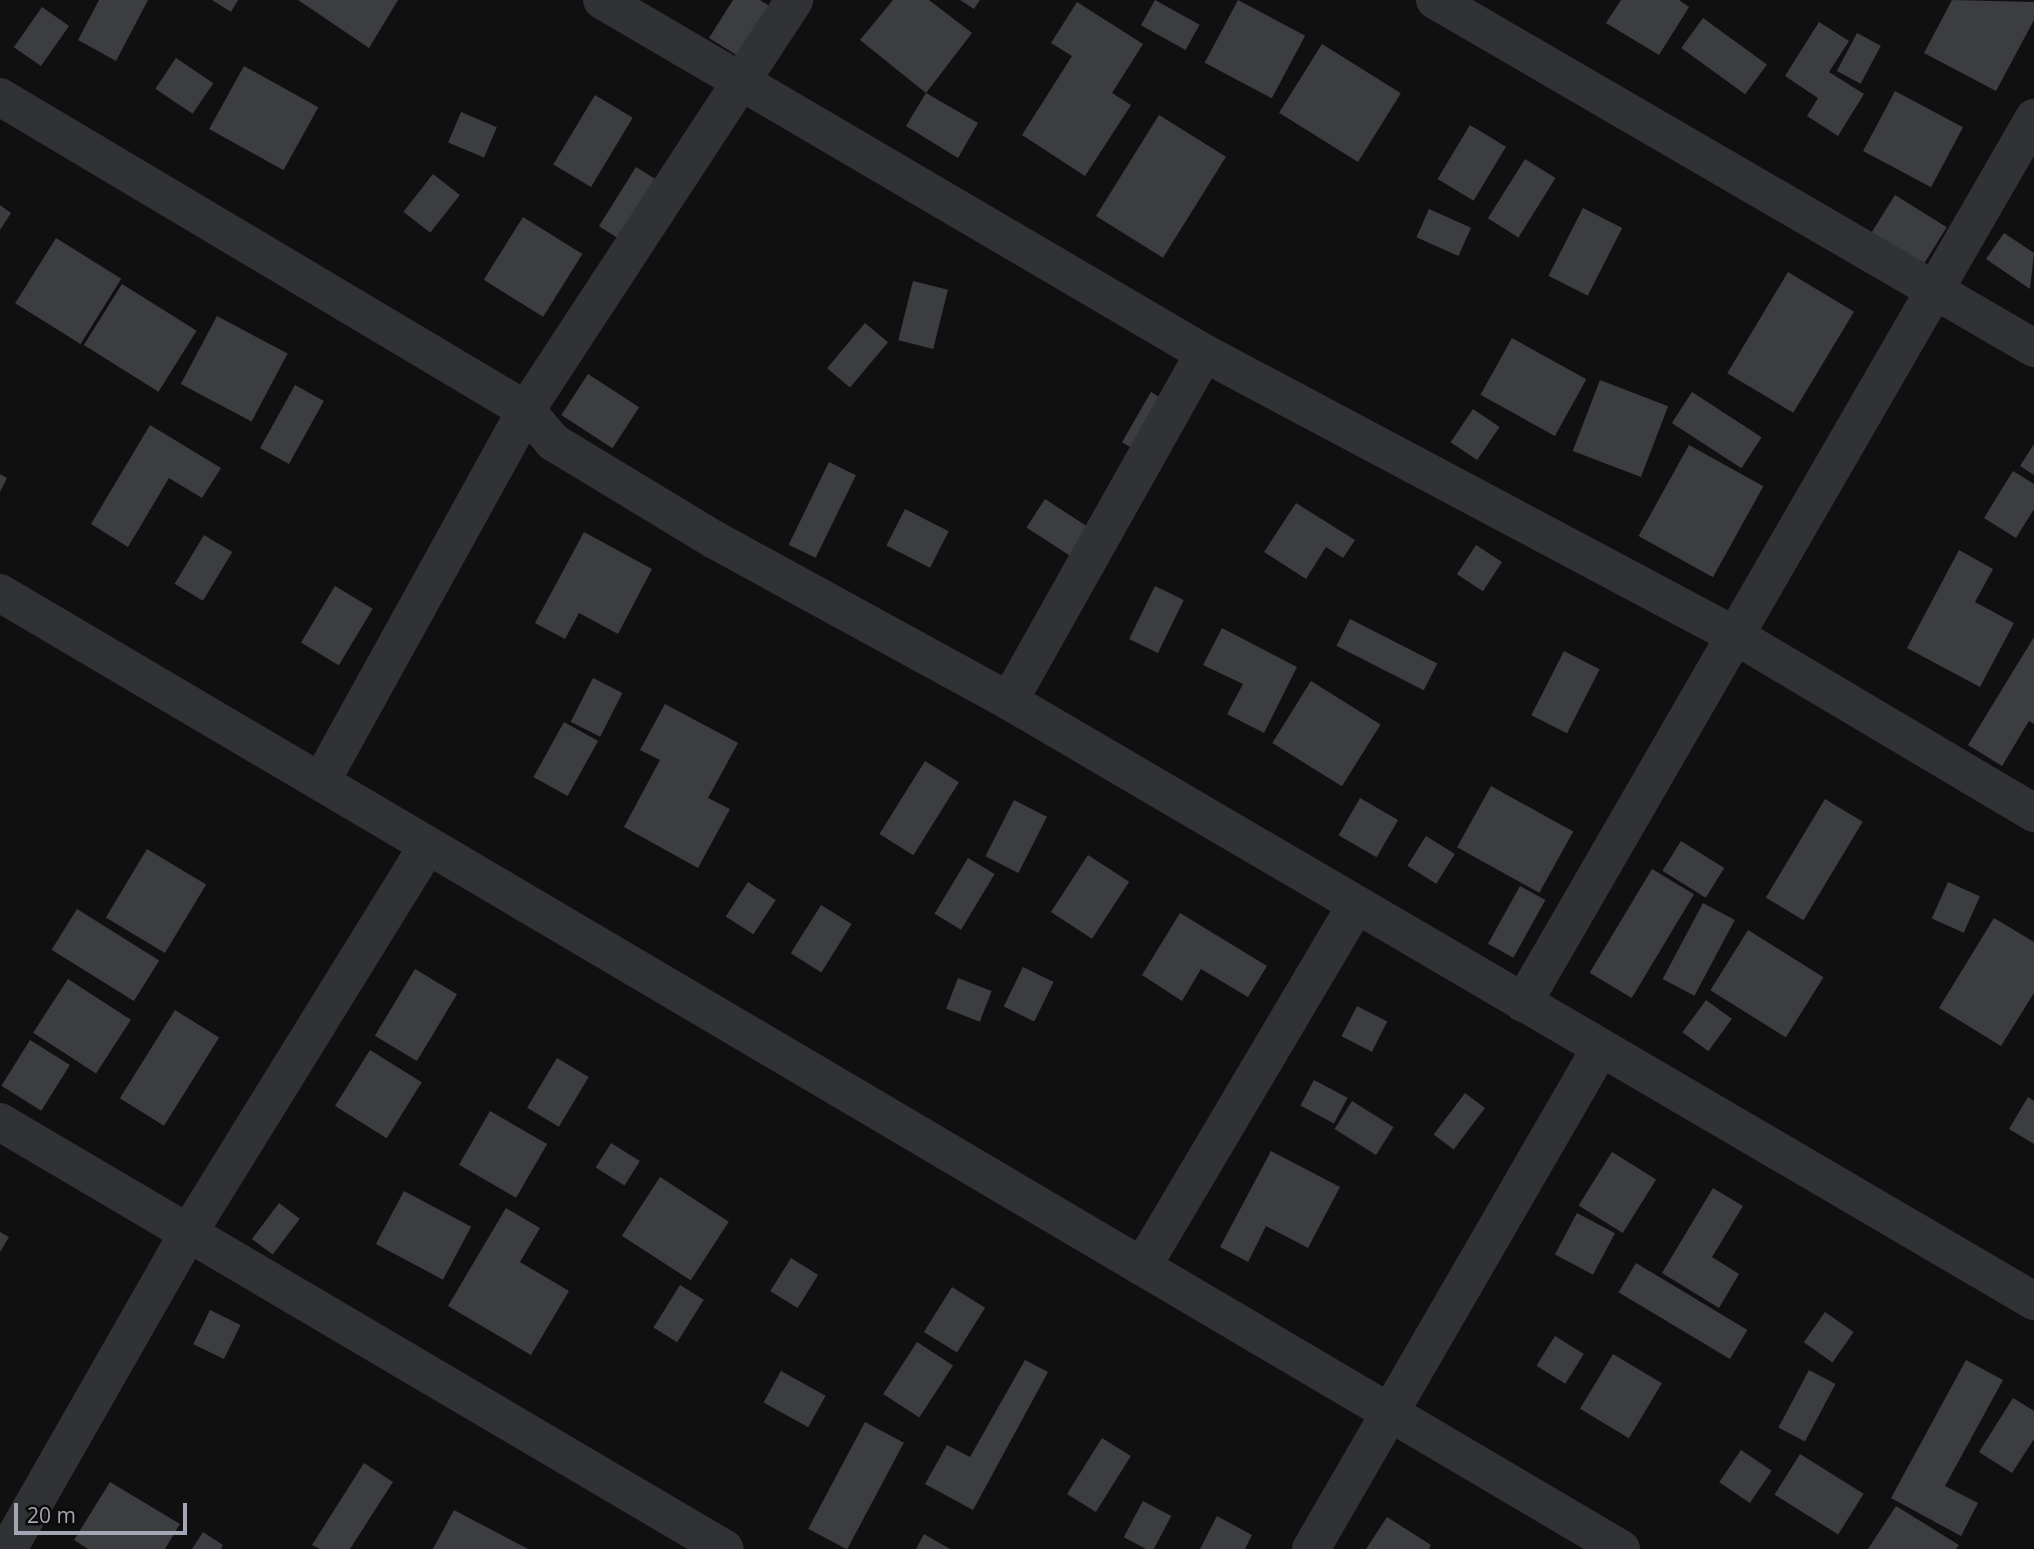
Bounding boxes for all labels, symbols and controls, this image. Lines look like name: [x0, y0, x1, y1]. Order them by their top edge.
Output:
scale bar: [18, 1490, 191, 1534]
text: 20 m: [27, 1501, 76, 1529]

